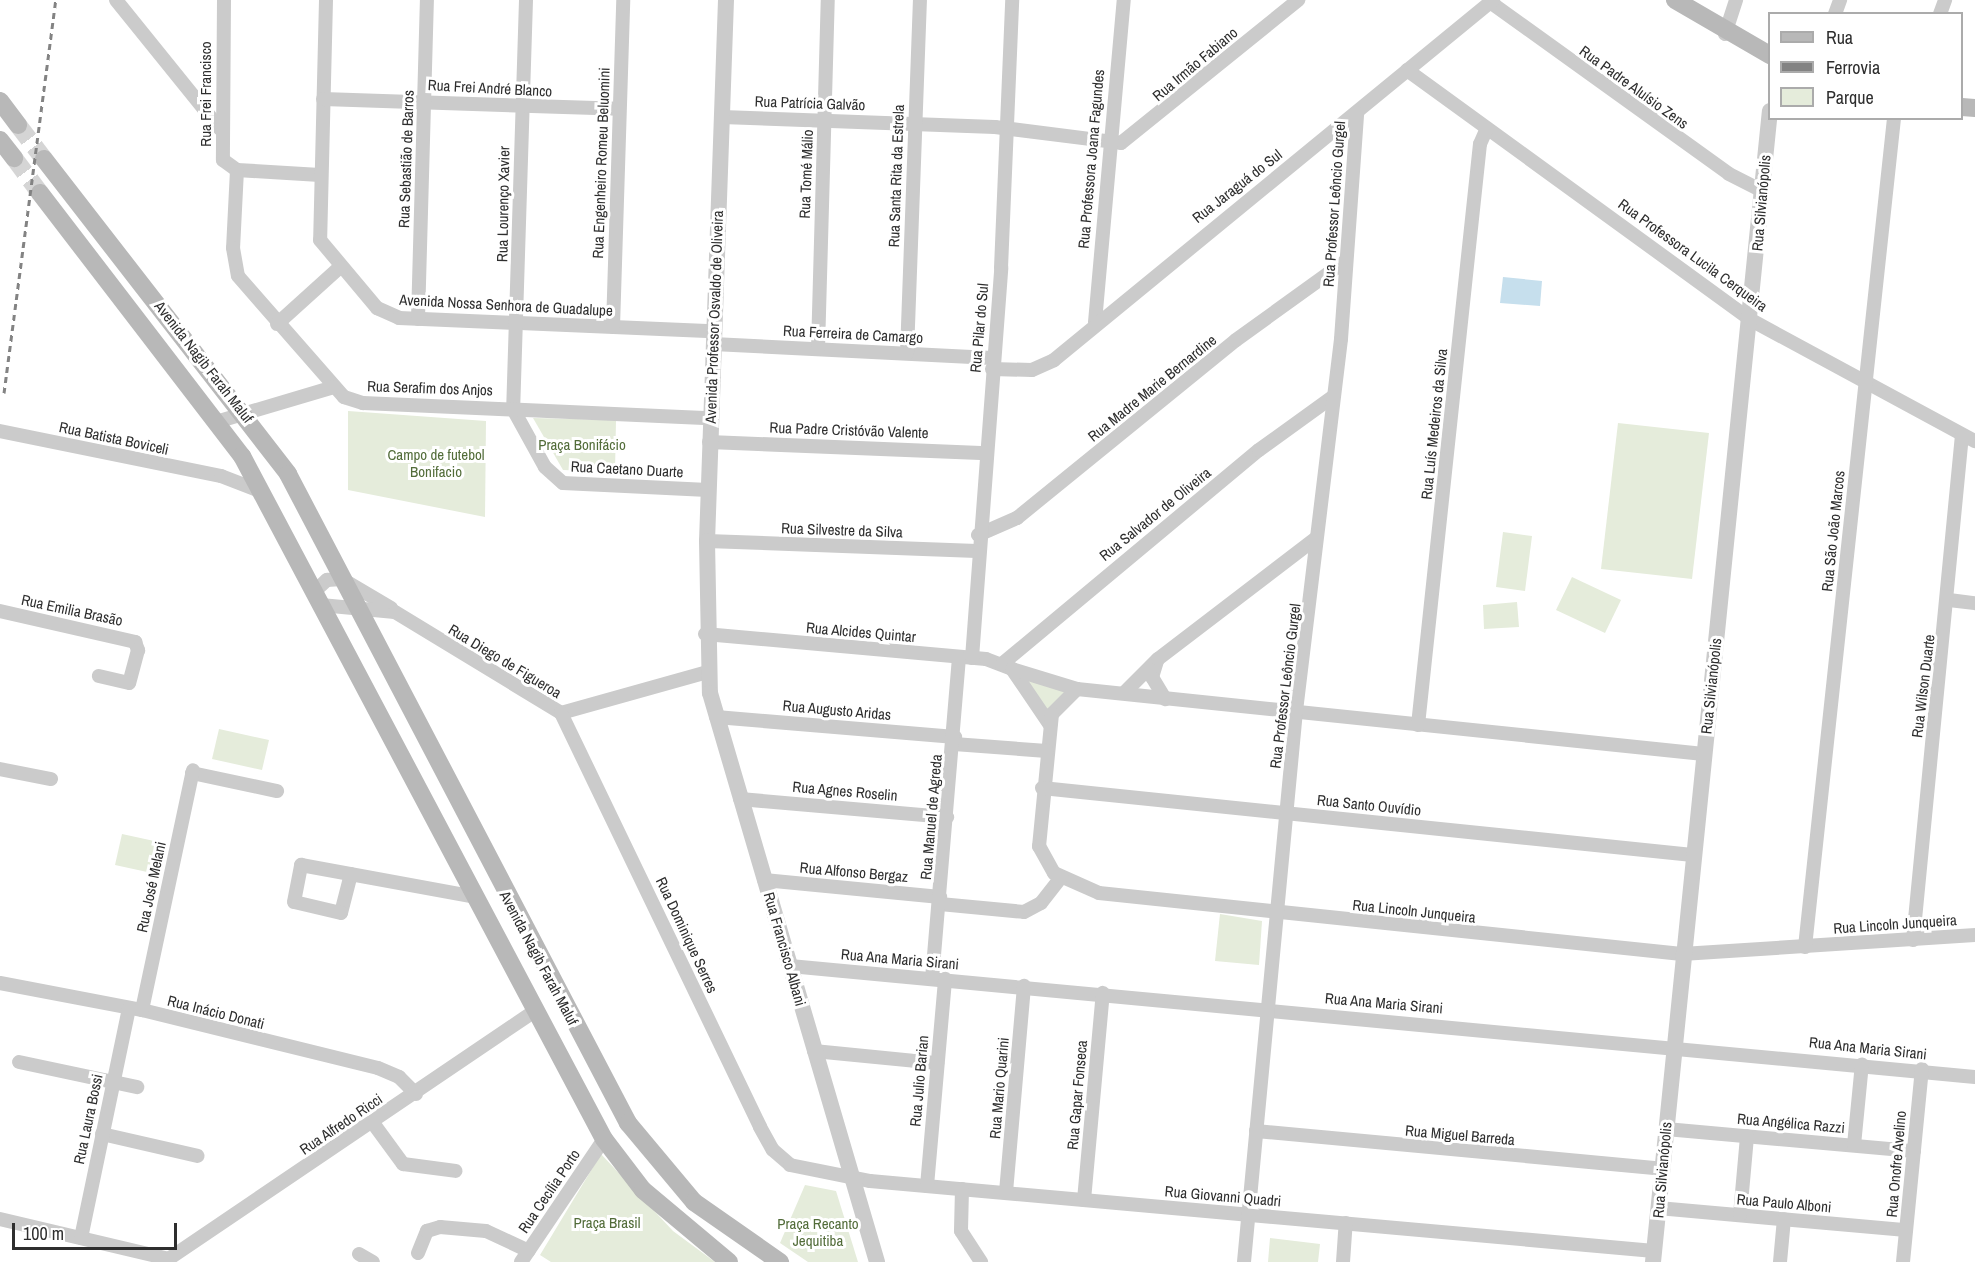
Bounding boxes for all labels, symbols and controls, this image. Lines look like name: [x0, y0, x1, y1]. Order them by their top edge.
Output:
legend: [1768, 12, 1963, 120]
street label: Rua Irmão Fabiano: [1149, 23, 1241, 105]
text: Rua: [1826, 25, 1853, 50]
street label: Rua Frei Francisco: [197, 41, 215, 147]
street label: Rua Padre Aluísio Zens: [1576, 41, 1692, 133]
text: Ferrovia: [1826, 55, 1880, 80]
street label: Rua Engenheiro Romeu Beluomini: [589, 67, 613, 259]
street label: Rua Professora Joana Fagundes: [1074, 69, 1108, 249]
street label: Rua Frei André Blanco: [427, 76, 553, 100]
text: Parque: [1826, 85, 1874, 110]
street label: Rua Sebastião de Barros: [395, 90, 417, 228]
street label: Rua Patrícia Galvão: [754, 92, 866, 114]
street label: Rua Santa Rita da Estrela: [885, 104, 907, 248]
street label: Rua Professor Leôncio Gurgel: [1319, 121, 1349, 287]
street label: Rua Tomé Málio: [795, 129, 817, 219]
street label: Rua Jaraguá do Sul: [1189, 145, 1285, 227]
street label: Rua Lourenço Xavier: [493, 146, 513, 262]
street label: Rua Silvianópolis: [1748, 154, 1774, 252]
street label: Rua Professora Lucila Cerqueira: [1615, 195, 1771, 315]
street label: Avenida Professor Osvaldo de Oliveira: [701, 210, 727, 424]
street label: Rua Pilar do Sul: [966, 283, 992, 373]
street label: Avenida Nossa Senhora de Guadalupe: [399, 290, 613, 320]
street label: Avenida Nagib Farah Maluf: [151, 298, 257, 426]
street label: Rua Ferreira de Camargo: [783, 321, 923, 347]
street label: Rua Madre Marie Bernardine: [1084, 331, 1220, 445]
street label: Rua Luís Medeiros da Silva: [1417, 348, 1451, 500]
street label: Rua Serafim dos Anjos: [366, 377, 494, 399]
street label: Rua Batista Boviceli: [58, 418, 170, 458]
street label: Rua Padre Cristóvão Valente: [769, 418, 929, 442]
park label: Praça Bonifácio: [538, 436, 626, 454]
park label: Campo de futebol Bonifacio: [387, 445, 485, 480]
street label: Rua Caetano Duarte: [570, 457, 684, 481]
street label: Rua Salvador de Oliveira: [1096, 464, 1214, 564]
street label: Rua São João Marcos: [1818, 470, 1848, 592]
street label: Rua Silvestre da Silva: [781, 519, 903, 541]
street label: Rua Emilia Brasão: [20, 590, 124, 630]
street label: Rua Professor Leôncio Gurgel: [1266, 602, 1304, 770]
street label: Rua Alcides Quintar: [805, 618, 917, 646]
street label: Rua Diego de Figueroa: [445, 620, 565, 702]
street label: Rua Wilson Duarte: [1908, 633, 1938, 739]
street label: Rua Silvianópolis: [1697, 637, 1725, 735]
street label: Rua Augusto Aridas: [781, 696, 893, 724]
street label: Rua Manuel de Agreda: [917, 753, 945, 881]
street label: Rua Agnes Roselin: [791, 777, 899, 805]
street label: Rua Santo Ouvídio: [1316, 791, 1422, 819]
street label: Rua José Melani: [133, 840, 169, 934]
street label: Rua Alfonso Bergaz: [799, 858, 909, 886]
street label: Rua Dominique Serres: [652, 874, 722, 996]
street label: Avenida Nagib Farah Maluf: [496, 888, 582, 1028]
street label: Rua Francisco Albani: [760, 890, 810, 1008]
street label: Rua Lincoln Junqueira: [1352, 896, 1476, 926]
street label: Rua Lincoln Junqueira: [1833, 911, 1957, 937]
street label: Rua Ana Maria Sirani: [840, 945, 960, 973]
street label: Rua Ana Maria Sirani: [1324, 989, 1444, 1017]
street label: Rua Inácio Donati: [166, 991, 266, 1033]
street label: Rua Ana Maria Sirani: [1808, 1033, 1928, 1063]
street label: Rua Julio Barian: [906, 1035, 932, 1127]
street label: Rua Mario Quarini: [986, 1036, 1012, 1140]
street label: Rua Gapar Fonseca: [1063, 1039, 1091, 1151]
street label: Rua Laura Bossi: [70, 1072, 106, 1166]
street label: Rua Alfredo Ricci: [296, 1090, 386, 1158]
street label: Rua Angélica Razzi: [1736, 1109, 1846, 1137]
street label: Rua Onofre Avelino: [1882, 1110, 1910, 1218]
street label: Rua Miguel Barreda: [1404, 1121, 1516, 1149]
street label: Rua Silvianópolis: [1649, 1121, 1675, 1219]
street label: Rua Cecília Porto: [514, 1146, 584, 1236]
street label: Rua Giovanni Quadri: [1164, 1182, 1282, 1210]
street label: Rua Paulo Alboni: [1736, 1190, 1832, 1216]
scale bar: [15, 1211, 180, 1249]
park label: Praça Brasil: [574, 1214, 640, 1232]
park label: Praça Recanto Jequitiba: [777, 1214, 859, 1249]
text: 100 m: [23, 1221, 64, 1246]

